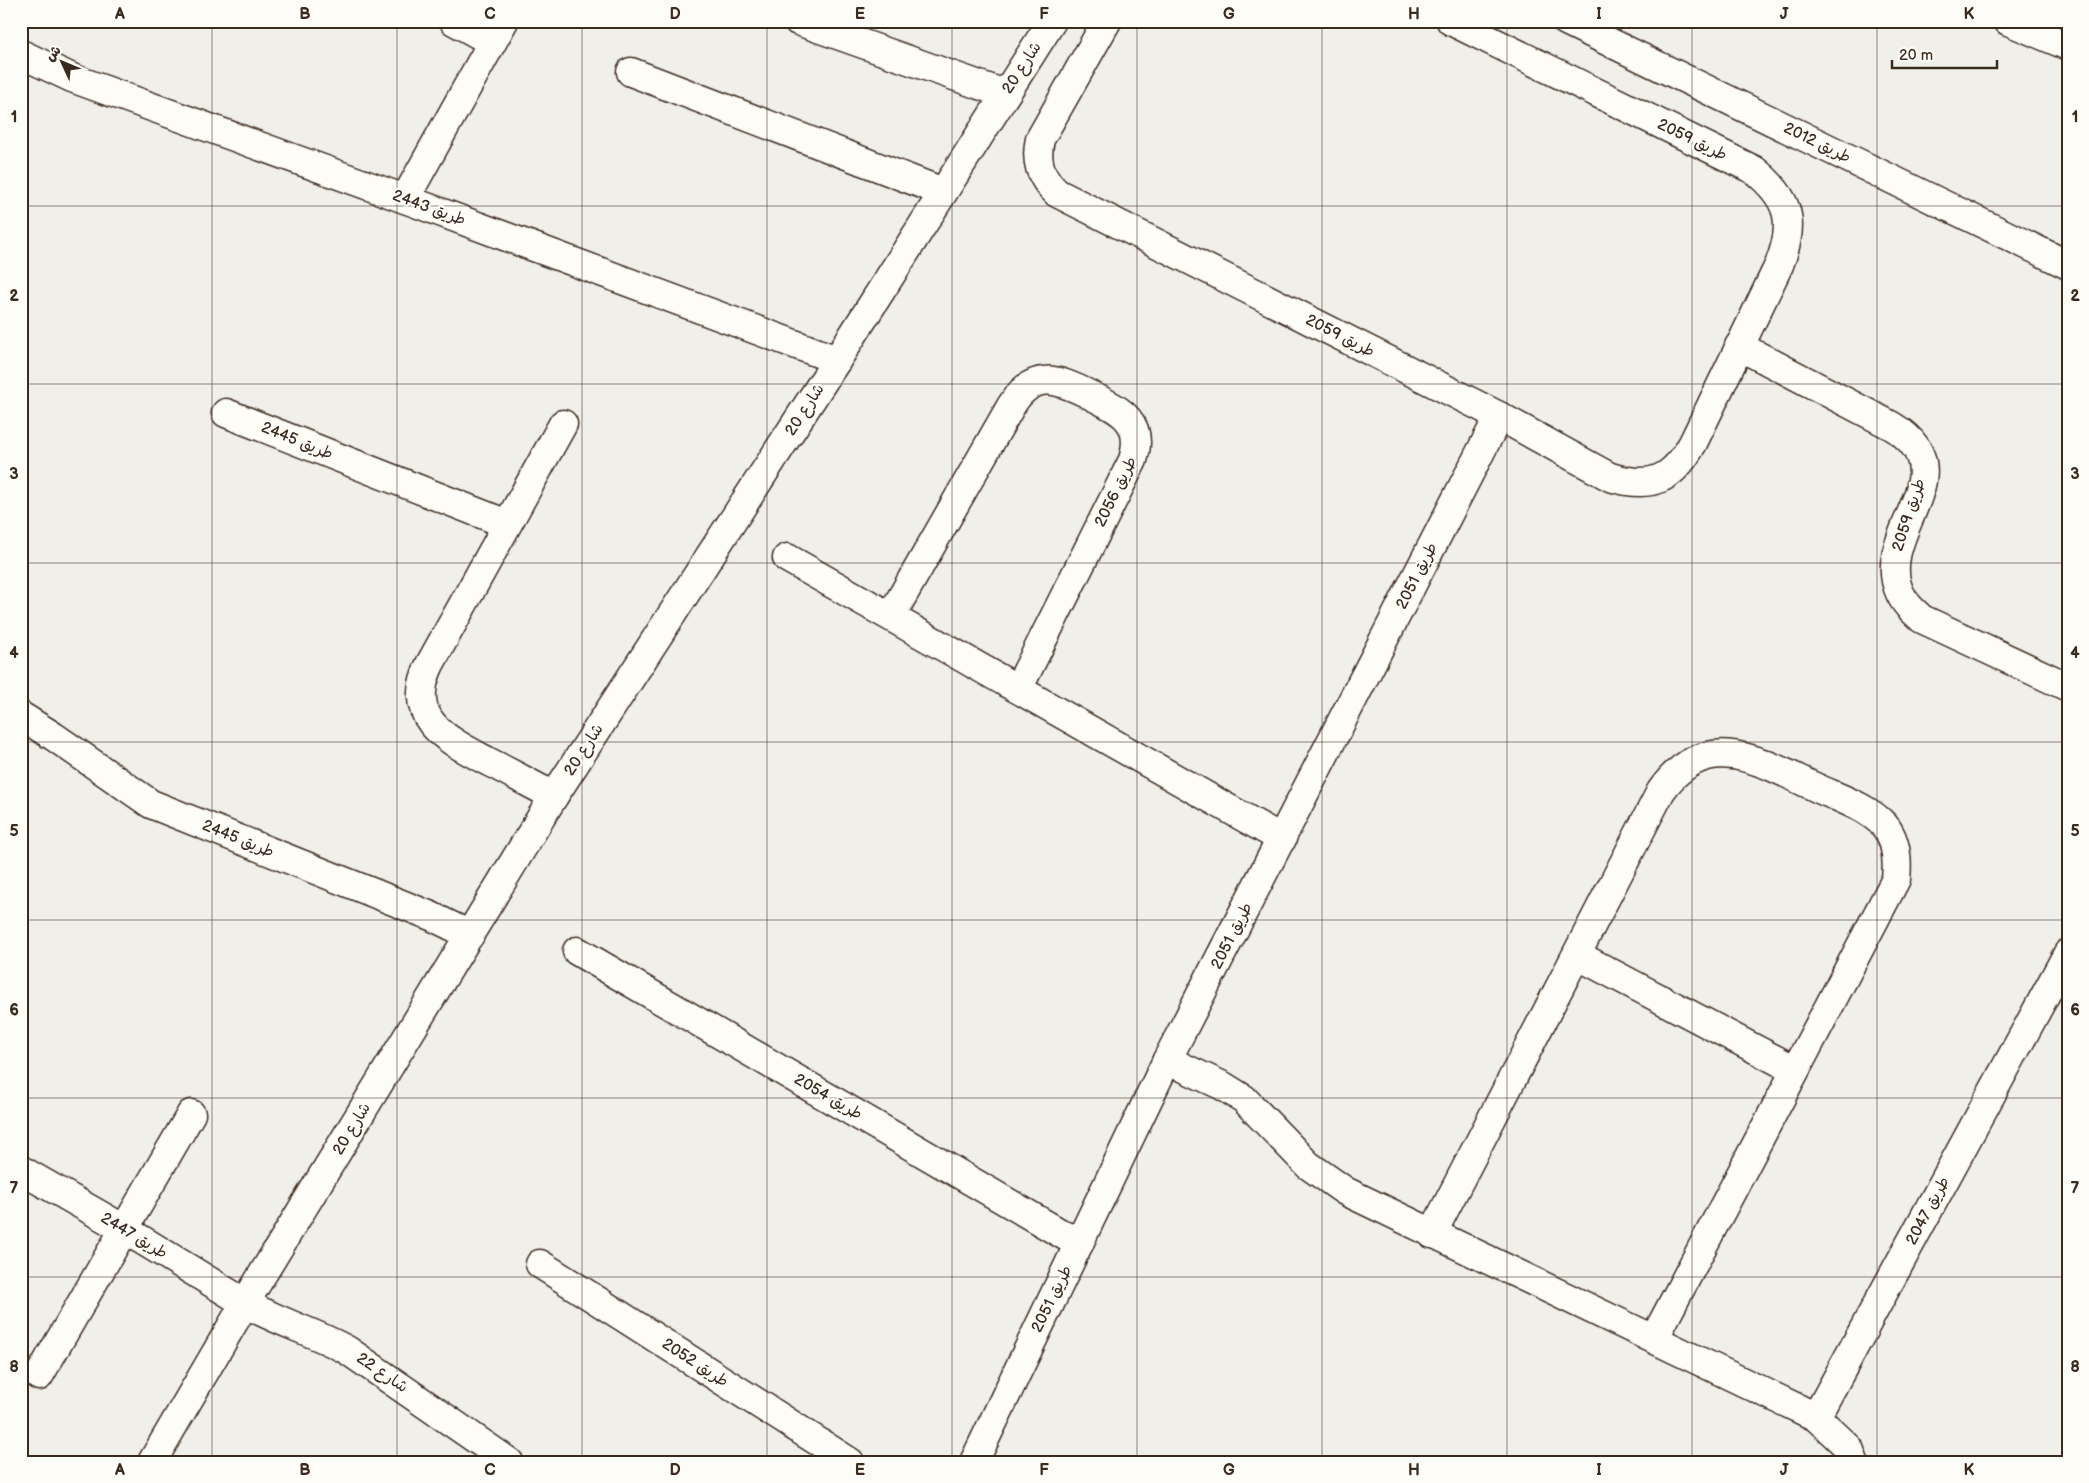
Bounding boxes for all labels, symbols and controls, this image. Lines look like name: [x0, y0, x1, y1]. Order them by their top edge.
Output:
text: A: [114, 5, 125, 24]
text: B: [299, 5, 311, 24]
text: C: [484, 5, 496, 24]
text: D: [669, 5, 681, 24]
text: E: [855, 5, 865, 24]
text: F: [1039, 5, 1049, 24]
text: G: [1223, 5, 1235, 24]
text: H: [1408, 5, 1420, 24]
text: I: [1596, 5, 1602, 24]
text: J: [1780, 5, 1789, 24]
text: K: [1964, 5, 1975, 24]
north arrow: [38, 38, 88, 88]
scale bar: [1892, 38, 1996, 70]
street label: شارع 20: [998, 39, 1047, 98]
text: ش: [42, 42, 64, 65]
text: 20 m: [1899, 46, 1933, 65]
text: 1: [11, 108, 17, 127]
text: 1: [2072, 108, 2078, 127]
street label: طريق 2059: [1654, 115, 1730, 165]
street label: طريق 2012: [1780, 119, 1854, 167]
street label: طريق 2443: [390, 186, 468, 230]
text: 2: [9, 287, 19, 306]
text: 2: [2070, 287, 2080, 306]
street label: طريق 2059: [1302, 310, 1378, 362]
street label: شارع 20: [781, 381, 830, 440]
street label: طريق 2445: [258, 418, 336, 464]
street label: طريق 2056: [1091, 454, 1141, 530]
text: 3: [9, 465, 19, 484]
text: 3: [2070, 465, 2080, 484]
street label: طريق 2059: [1888, 476, 1930, 554]
street label: طريق 2051: [1392, 540, 1442, 612]
text: 4: [9, 644, 19, 663]
text: 4: [2070, 644, 2080, 663]
street label: شارع 20: [560, 721, 609, 780]
street label: طريق 2445: [199, 816, 277, 862]
text: 5: [9, 822, 19, 841]
text: 5: [2070, 822, 2080, 841]
street label: طريق 2051: [1207, 900, 1257, 972]
text: 6: [9, 1001, 19, 1020]
text: 6: [2070, 1001, 2080, 1020]
street label: طريق 2054: [790, 1070, 866, 1124]
street label: شارع 20: [329, 1099, 376, 1159]
street label: طريق 2047: [1902, 1174, 1954, 1248]
text: 7: [10, 1179, 19, 1198]
text: 7: [2071, 1179, 2080, 1198]
street label: طريق 2447: [97, 1209, 171, 1263]
street label: طريق 2051: [1028, 1262, 1076, 1336]
street label: طريق 2052: [658, 1335, 732, 1391]
street label: شارع 22: [352, 1349, 411, 1398]
text: 8: [9, 1358, 19, 1377]
text: 8: [2070, 1358, 2080, 1377]
text: A: [114, 1461, 125, 1480]
text: B: [299, 1461, 311, 1480]
text: C: [484, 1461, 496, 1480]
text: D: [669, 1461, 681, 1480]
text: E: [855, 1461, 865, 1480]
text: F: [1039, 1461, 1049, 1480]
text: G: [1223, 1461, 1235, 1480]
text: H: [1408, 1461, 1420, 1480]
text: I: [1596, 1461, 1602, 1480]
text: J: [1780, 1461, 1789, 1480]
text: K: [1964, 1461, 1975, 1480]

